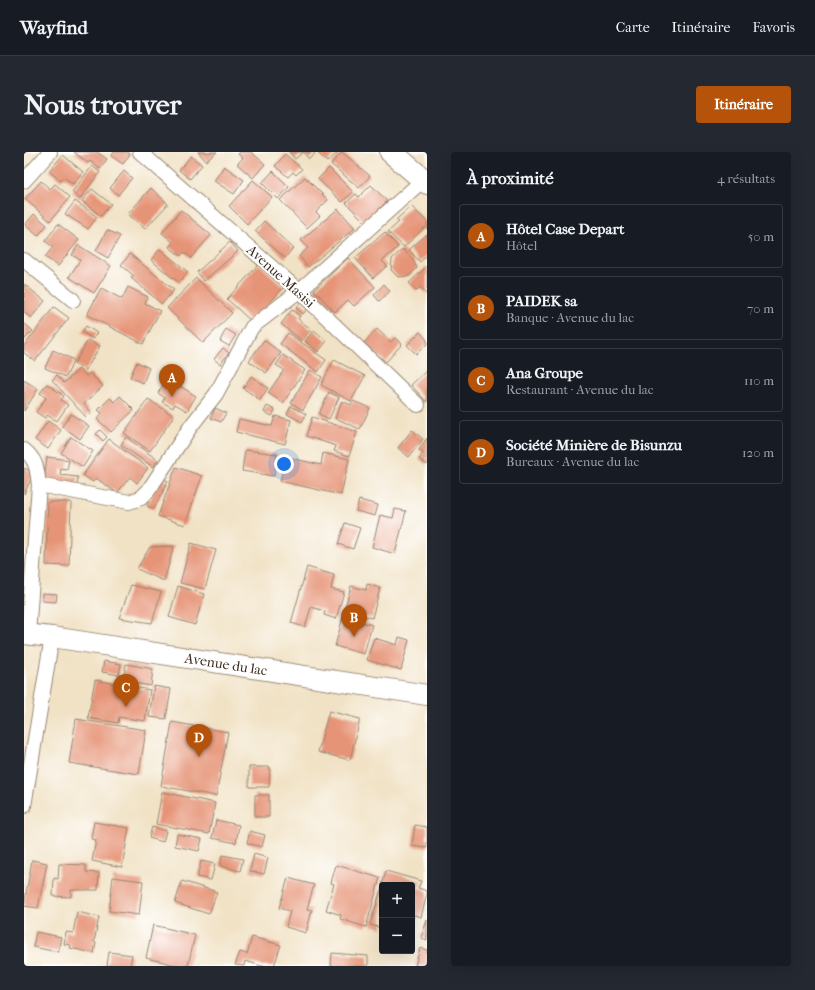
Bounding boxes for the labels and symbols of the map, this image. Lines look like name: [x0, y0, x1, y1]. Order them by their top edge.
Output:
street label: Avenue Masisi: [242, 241, 318, 311]
pin: A: [159, 364, 185, 397]
your location: [274, 454, 294, 474]
pin: B: [341, 604, 367, 637]
street label: Avenue du lac: [183, 649, 268, 679]
pin: C: [113, 674, 139, 707]
pin: D: [186, 724, 212, 757]

